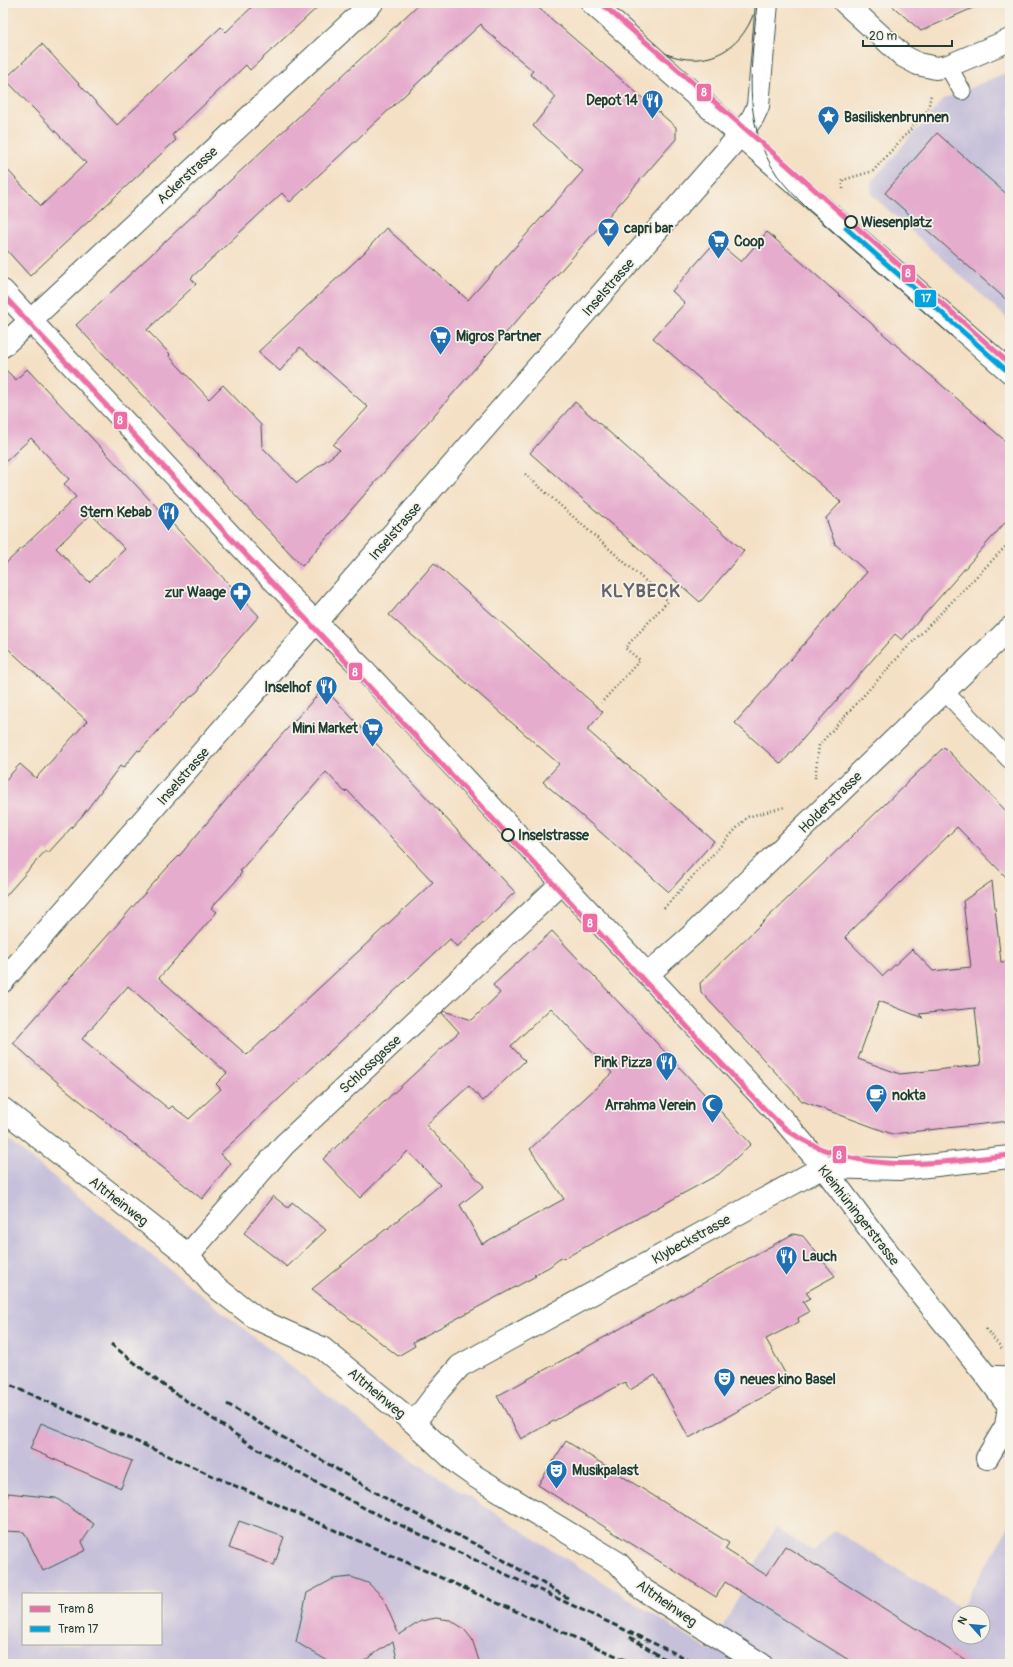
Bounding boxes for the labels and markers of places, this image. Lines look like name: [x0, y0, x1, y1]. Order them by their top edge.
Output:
restaurant icon: Depot 14: [640, 87, 666, 120]
place label: Depot 14: [586, 92, 639, 109]
place icon: Basiliskenbrunnen: [815, 104, 841, 137]
place label: Basiliskenbrunnen: [844, 109, 949, 126]
place label: Wiesenplatz: [861, 214, 933, 231]
bar icon: capri bar: [596, 215, 622, 248]
marker: Wiesenplatz: [844, 215, 858, 229]
place label: capri bar: [623, 220, 674, 237]
supermarket icon: Coop: [706, 228, 732, 261]
place label: Coop: [734, 233, 765, 250]
supermarket icon: Migros Partner: [428, 323, 454, 356]
place label: Migros Partner: [456, 328, 542, 345]
restaurant icon: Stern Kebab: [155, 499, 181, 532]
place label: Stern Kebab: [80, 504, 152, 521]
pharmacy icon: zur Waage: [228, 579, 254, 612]
place label: zur Waage: [165, 584, 227, 601]
restaurant icon: Inselhof: [314, 674, 340, 707]
place label: Inselhof: [264, 679, 312, 696]
supermarket icon: Mini Market: [360, 715, 386, 748]
place label: Mini Market: [292, 720, 358, 737]
place label: Inselstrasse: [518, 827, 590, 844]
marker: Inselstrasse: [501, 828, 515, 842]
restaurant icon: Pink Pizza: [654, 1049, 680, 1082]
place label: Pink Pizza: [594, 1054, 652, 1071]
cafe icon: nokta: [864, 1082, 890, 1115]
place label: nokta: [892, 1087, 926, 1104]
mosque icon: Arrahma Verein: [699, 1092, 725, 1125]
place label: Arrahma Verein: [605, 1097, 696, 1114]
restaurant icon: Lauch: [773, 1243, 799, 1276]
place label: Lauch: [802, 1248, 837, 1265]
theatre icon: neues kino Basel: [711, 1366, 737, 1399]
place label: neues kino Basel: [740, 1371, 836, 1388]
theatre icon: Musikpalast: [543, 1457, 569, 1490]
place label: Musikpalast: [572, 1462, 639, 1479]

